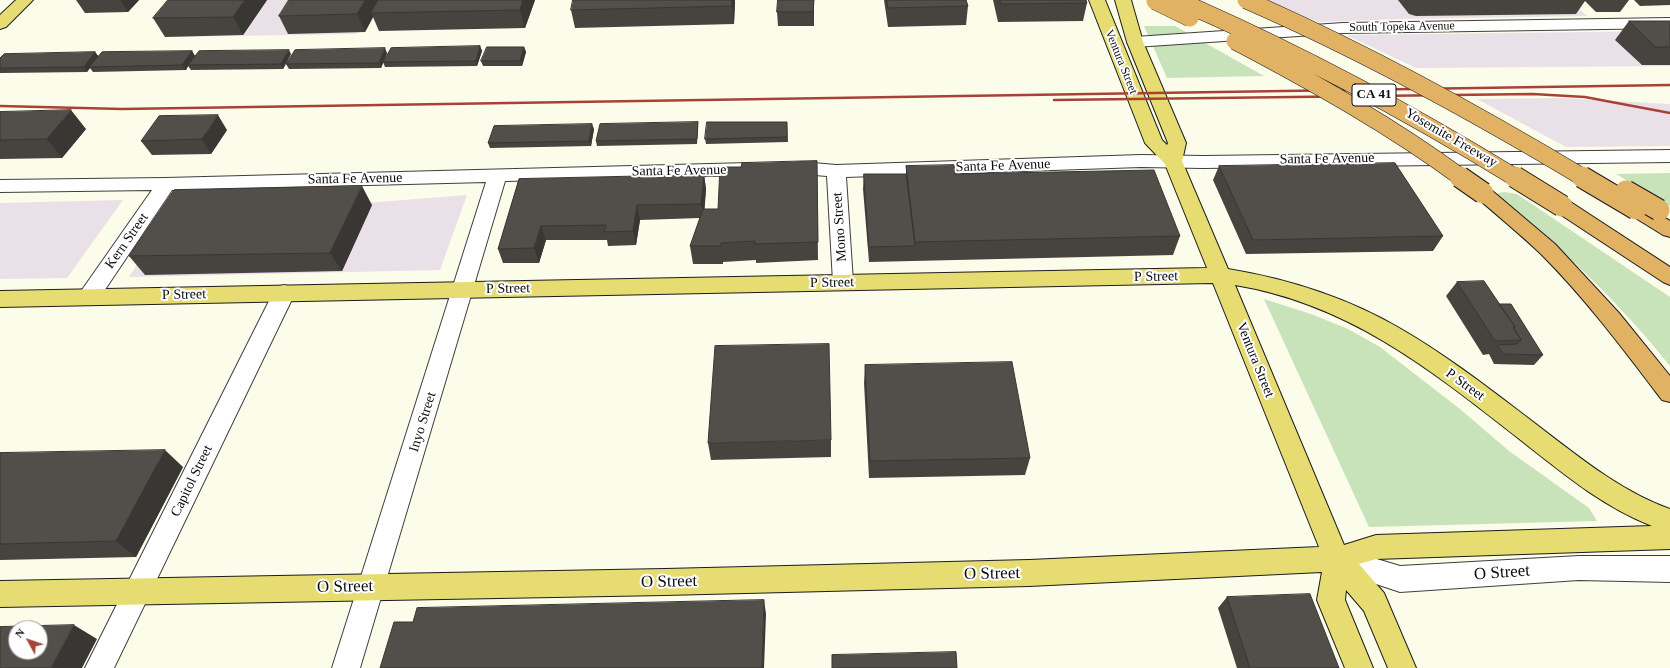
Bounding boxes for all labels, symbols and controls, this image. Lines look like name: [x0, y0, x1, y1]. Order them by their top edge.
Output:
street label: South Topeka Avenue: [1349, 19, 1455, 35]
street label: Ventura Street: [1102, 28, 1140, 96]
road number: CA 41: [1352, 84, 1396, 106]
street label: Yosemite Freeway: [1402, 105, 1500, 171]
street label: Santa Fe Avenue: [1280, 150, 1374, 168]
street label: Santa Fe Avenue: [955, 156, 1051, 176]
street label: Santa Fe Avenue: [632, 162, 726, 180]
street label: Santa Fe Avenue: [308, 170, 402, 188]
street label: Mono Street: [829, 192, 851, 262]
street label: Kern Street: [102, 210, 152, 272]
street label: P Street: [1134, 268, 1178, 286]
street label: P Street: [810, 274, 854, 292]
street label: P Street: [486, 280, 530, 298]
street label: P Street: [162, 286, 206, 304]
street label: Ventura Street: [1232, 320, 1278, 400]
street label: P Street: [1442, 365, 1488, 405]
street label: Inyo Street: [406, 390, 440, 454]
street label: Capitol Street: [167, 443, 217, 519]
street label: O Street: [1473, 561, 1531, 585]
street label: O Street: [964, 563, 1020, 585]
street label: O Street: [641, 571, 697, 593]
street label: O Street: [317, 576, 373, 598]
north arrow: [8, 620, 48, 660]
text: N: [12, 626, 27, 640]

